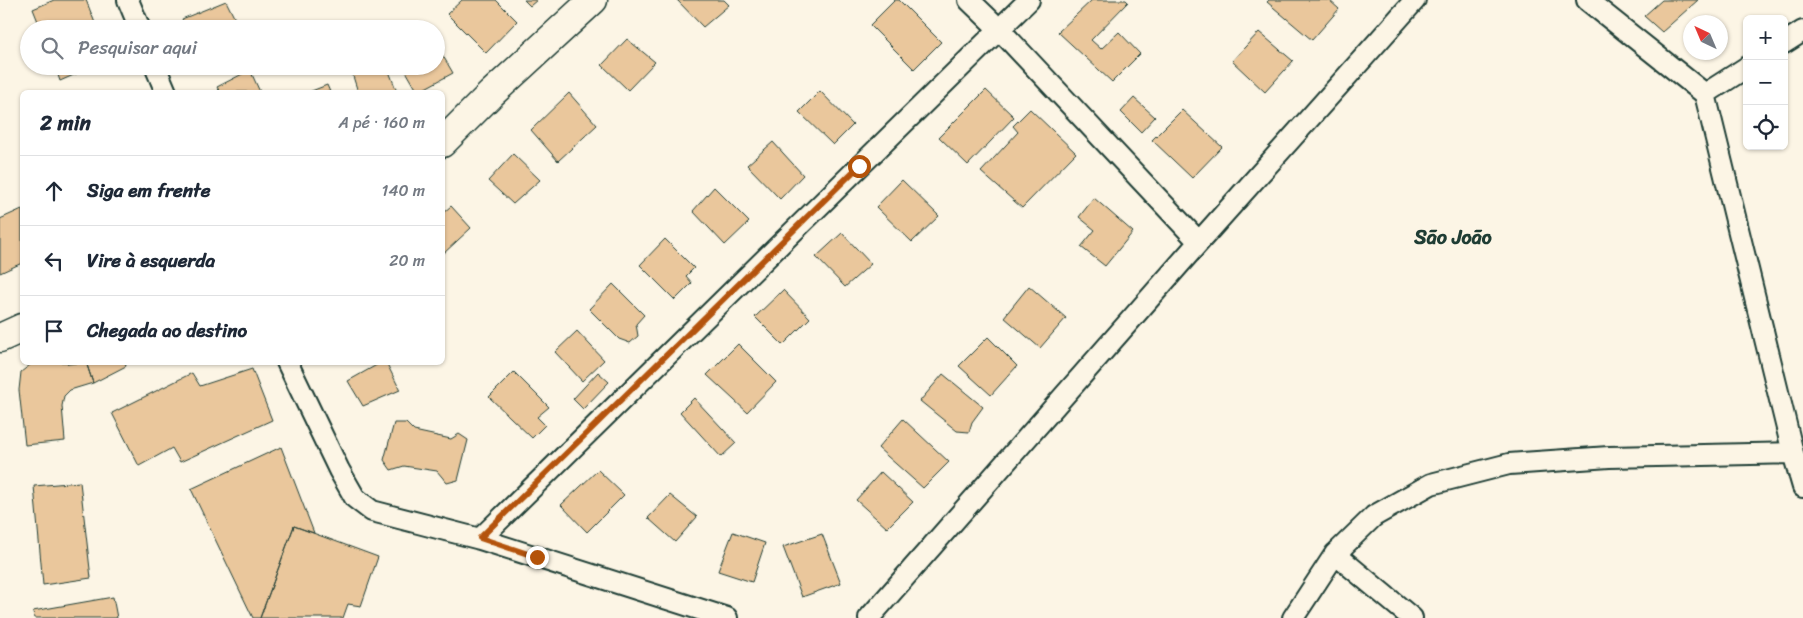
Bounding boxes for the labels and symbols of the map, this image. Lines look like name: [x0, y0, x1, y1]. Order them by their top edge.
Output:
north arrow: [1683, 15, 1728, 60]
route start: [848, 155, 871, 178]
district label: São João: [1413, 220, 1492, 255]
route end: [526, 546, 549, 569]

